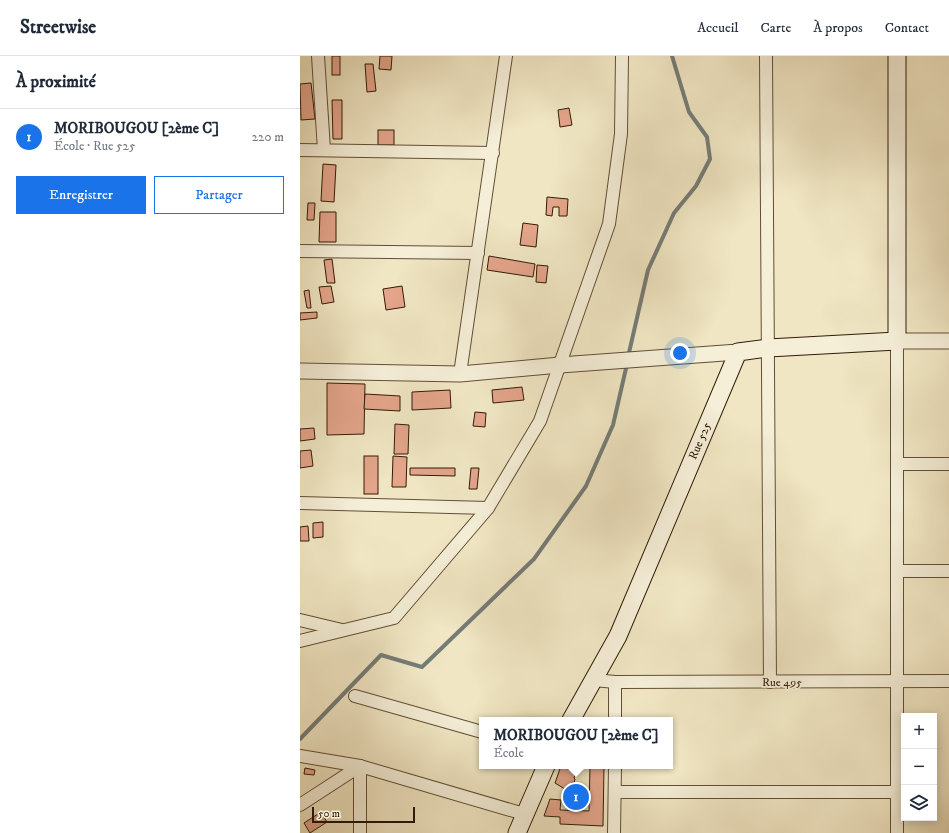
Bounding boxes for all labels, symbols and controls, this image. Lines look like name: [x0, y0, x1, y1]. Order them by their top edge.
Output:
text: Streetwise: [20, 16, 96, 39]
text: Accueil: [697, 19, 739, 37]
text: Carte: [761, 19, 791, 37]
text: À propos: [813, 19, 863, 37]
text: Contact: [885, 19, 929, 37]
text: À proximité: [16, 71, 96, 93]
text: MORIBOUGOU [2ème C]: [54, 119, 219, 138]
text: 1: [27, 129, 31, 145]
text: 220 m: [252, 129, 284, 145]
text: École · Rue 525: [54, 138, 135, 154]
button: Enregistrer: [16, 176, 146, 214]
button: Partager: [154, 176, 284, 214]
your location: [670, 343, 690, 363]
street label: Rue 525: [685, 420, 715, 462]
street label: Rue 495: [762, 675, 802, 690]
map controls: [901, 713, 937, 821]
button: +: [901, 713, 937, 749]
popup: [479, 717, 673, 769]
text: MORIBOUGOU [2ème C]: [494, 726, 658, 745]
text: École: [494, 745, 524, 761]
button: −: [901, 749, 937, 785]
pin: 1: [563, 782, 589, 812]
button: layers: [901, 785, 937, 821]
scale bar: [312, 805, 415, 824]
text: 50 m: [318, 807, 340, 821]

